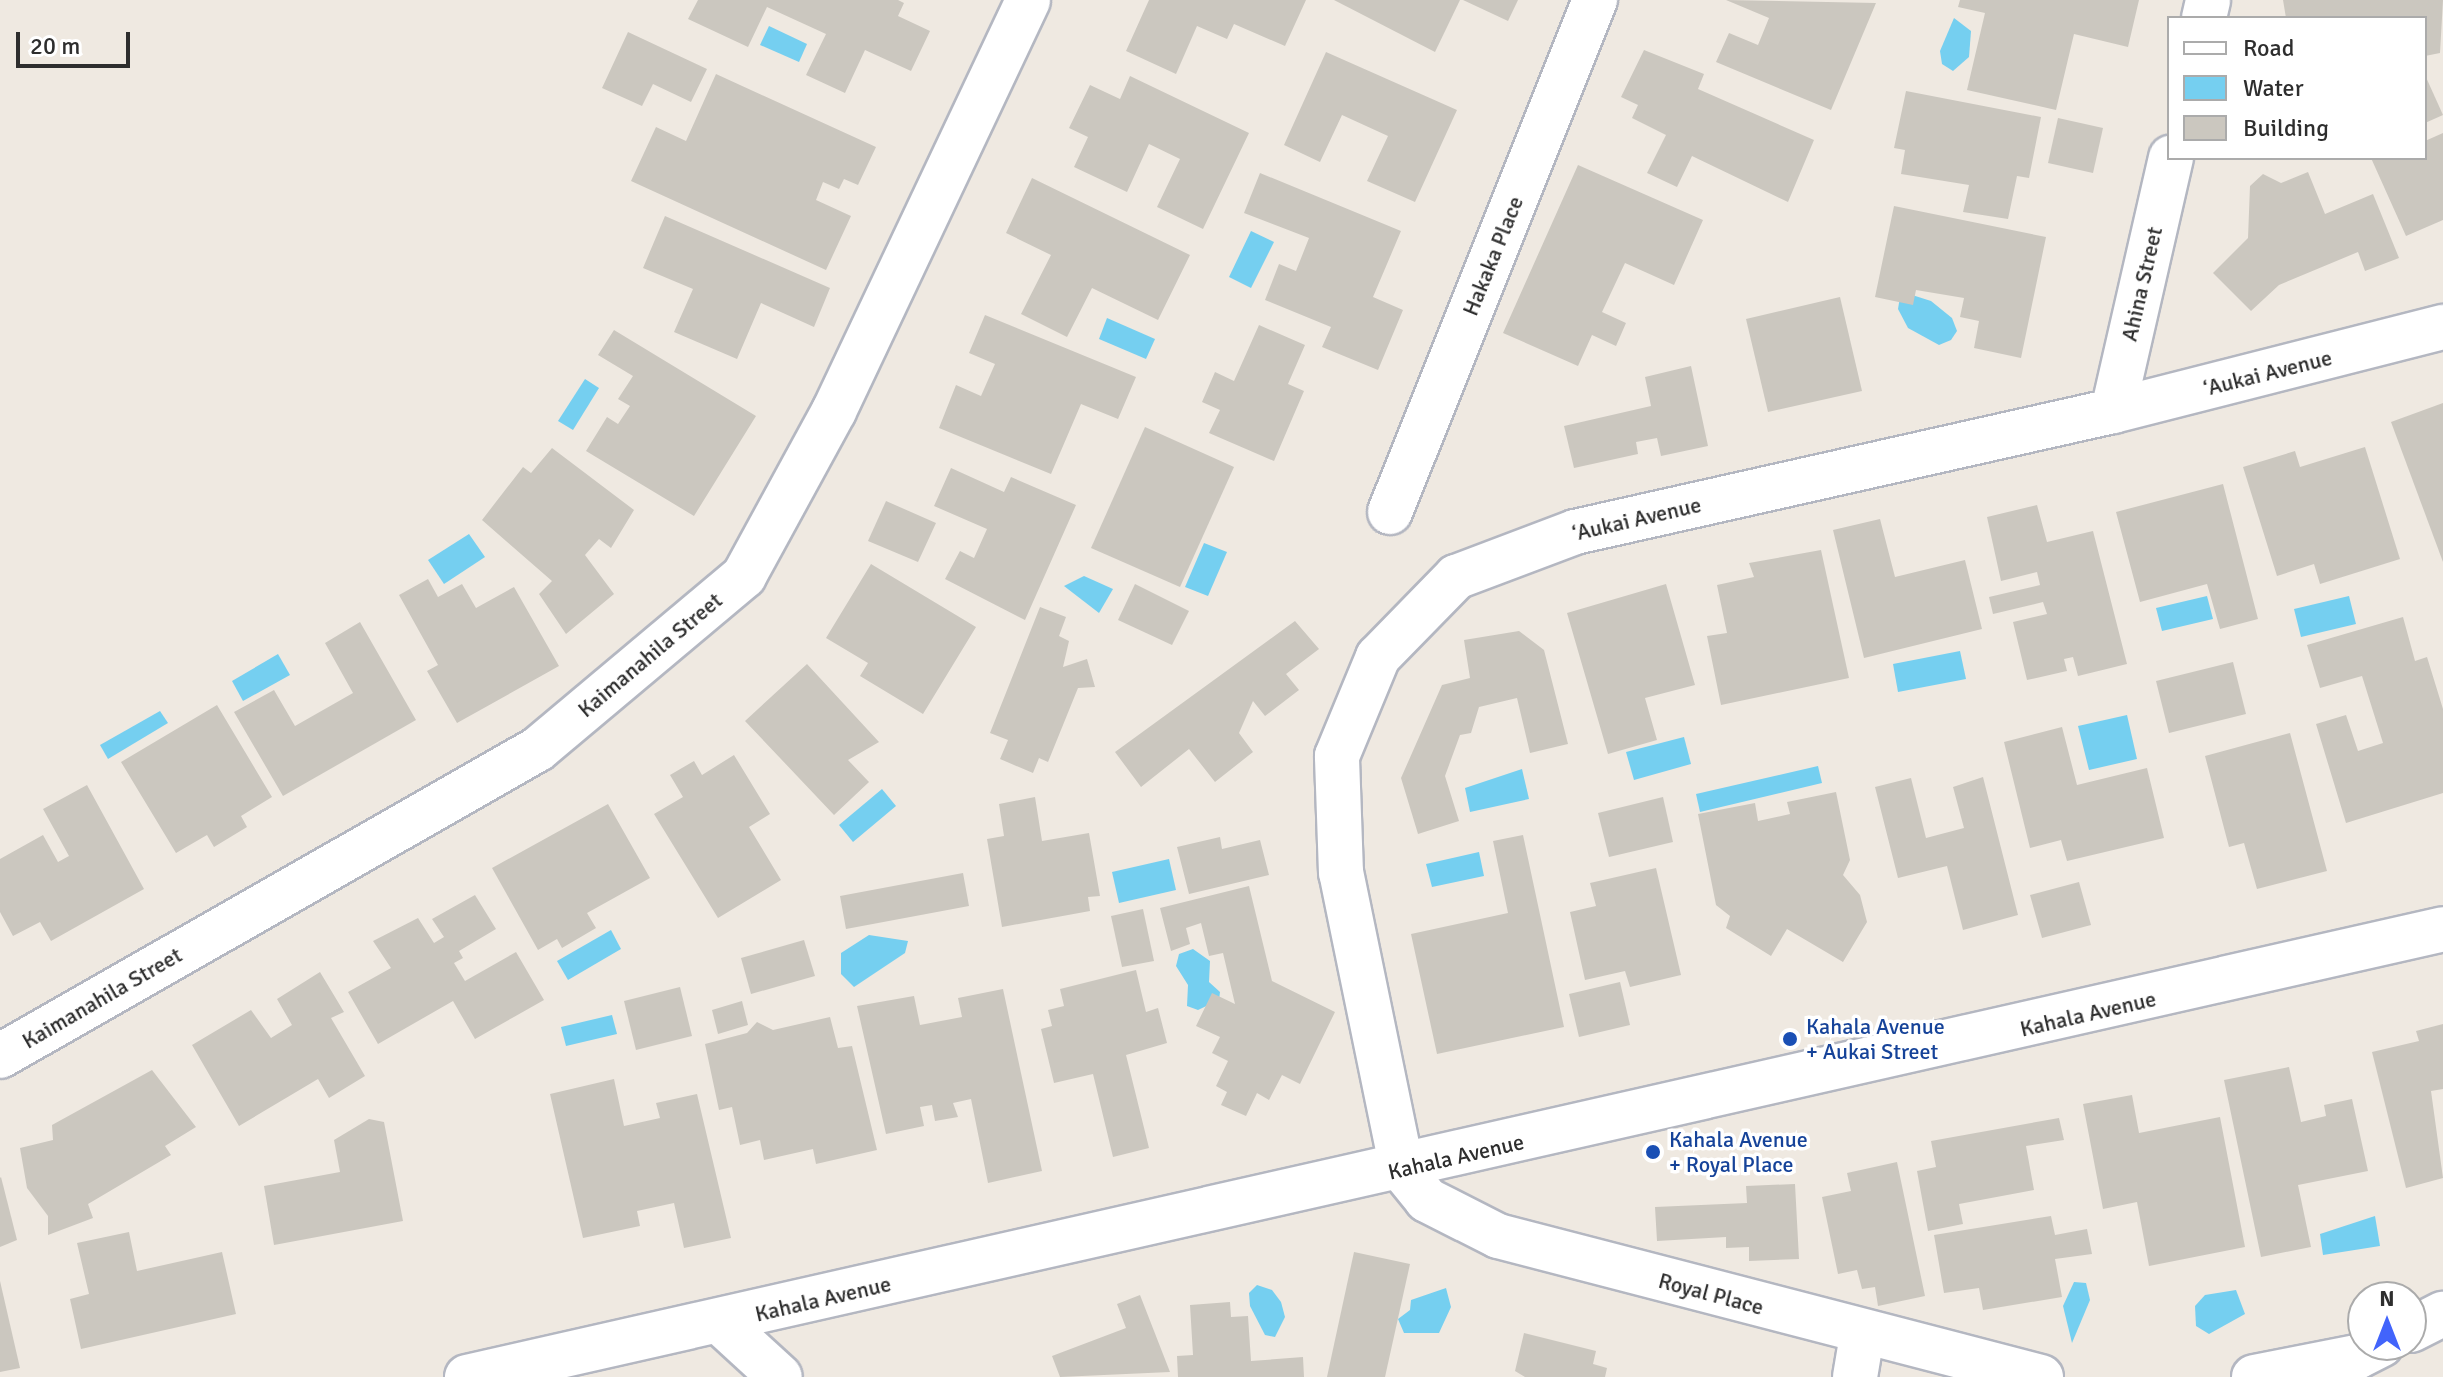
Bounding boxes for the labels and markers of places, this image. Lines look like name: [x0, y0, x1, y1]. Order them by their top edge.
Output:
place label: Kahala Avenue + Aukai Street: [1806, 1013, 1945, 1064]
marker: Kahala Avenue + Aukai Street: [1781, 1030, 1799, 1048]
place label: Kahala Avenue + Royal Place: [1669, 1126, 1808, 1178]
marker: Kahala Avenue + Royal Place: [1644, 1143, 1662, 1161]

